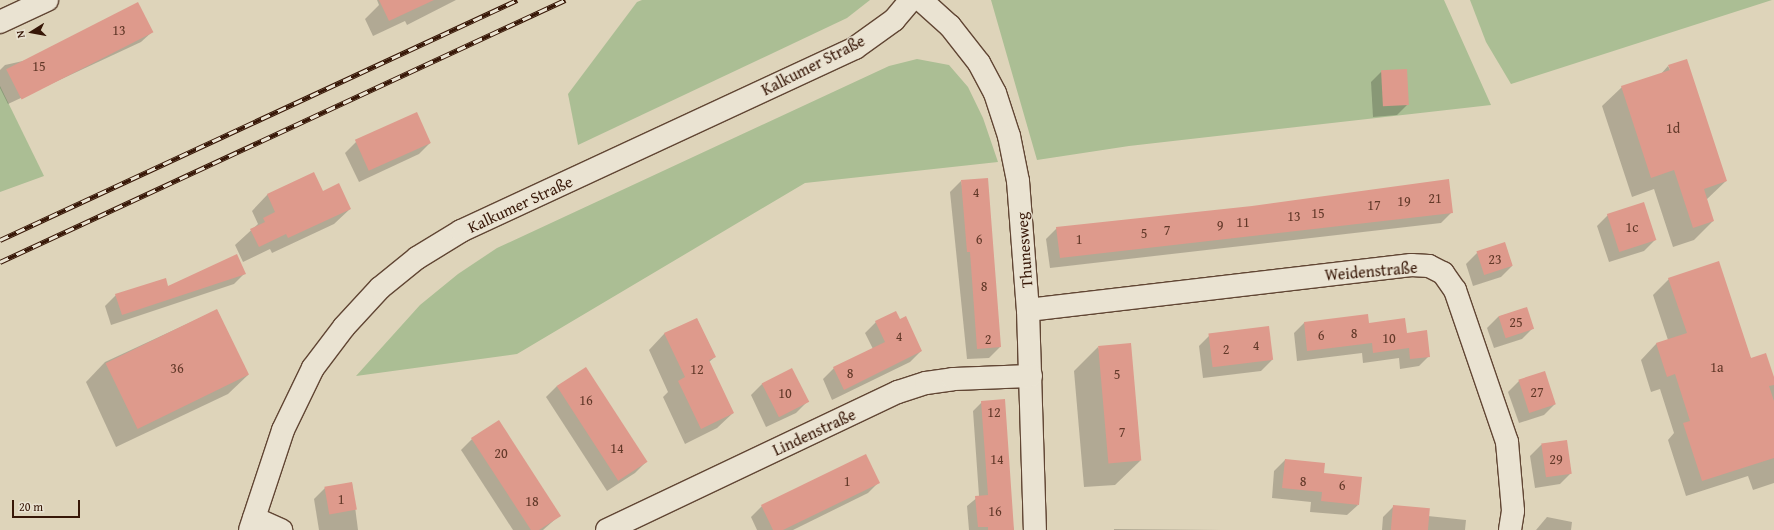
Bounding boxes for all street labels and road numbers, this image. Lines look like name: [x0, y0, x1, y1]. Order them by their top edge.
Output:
street label: Kalkumer Straße: [758, 31, 868, 99]
street label: Kalkumer Straße: [465, 171, 575, 237]
street label: Thunesweg: [1012, 211, 1036, 289]
street label: Weidenstraße: [1324, 257, 1418, 285]
street label: Lindenstraße: [770, 404, 858, 460]

